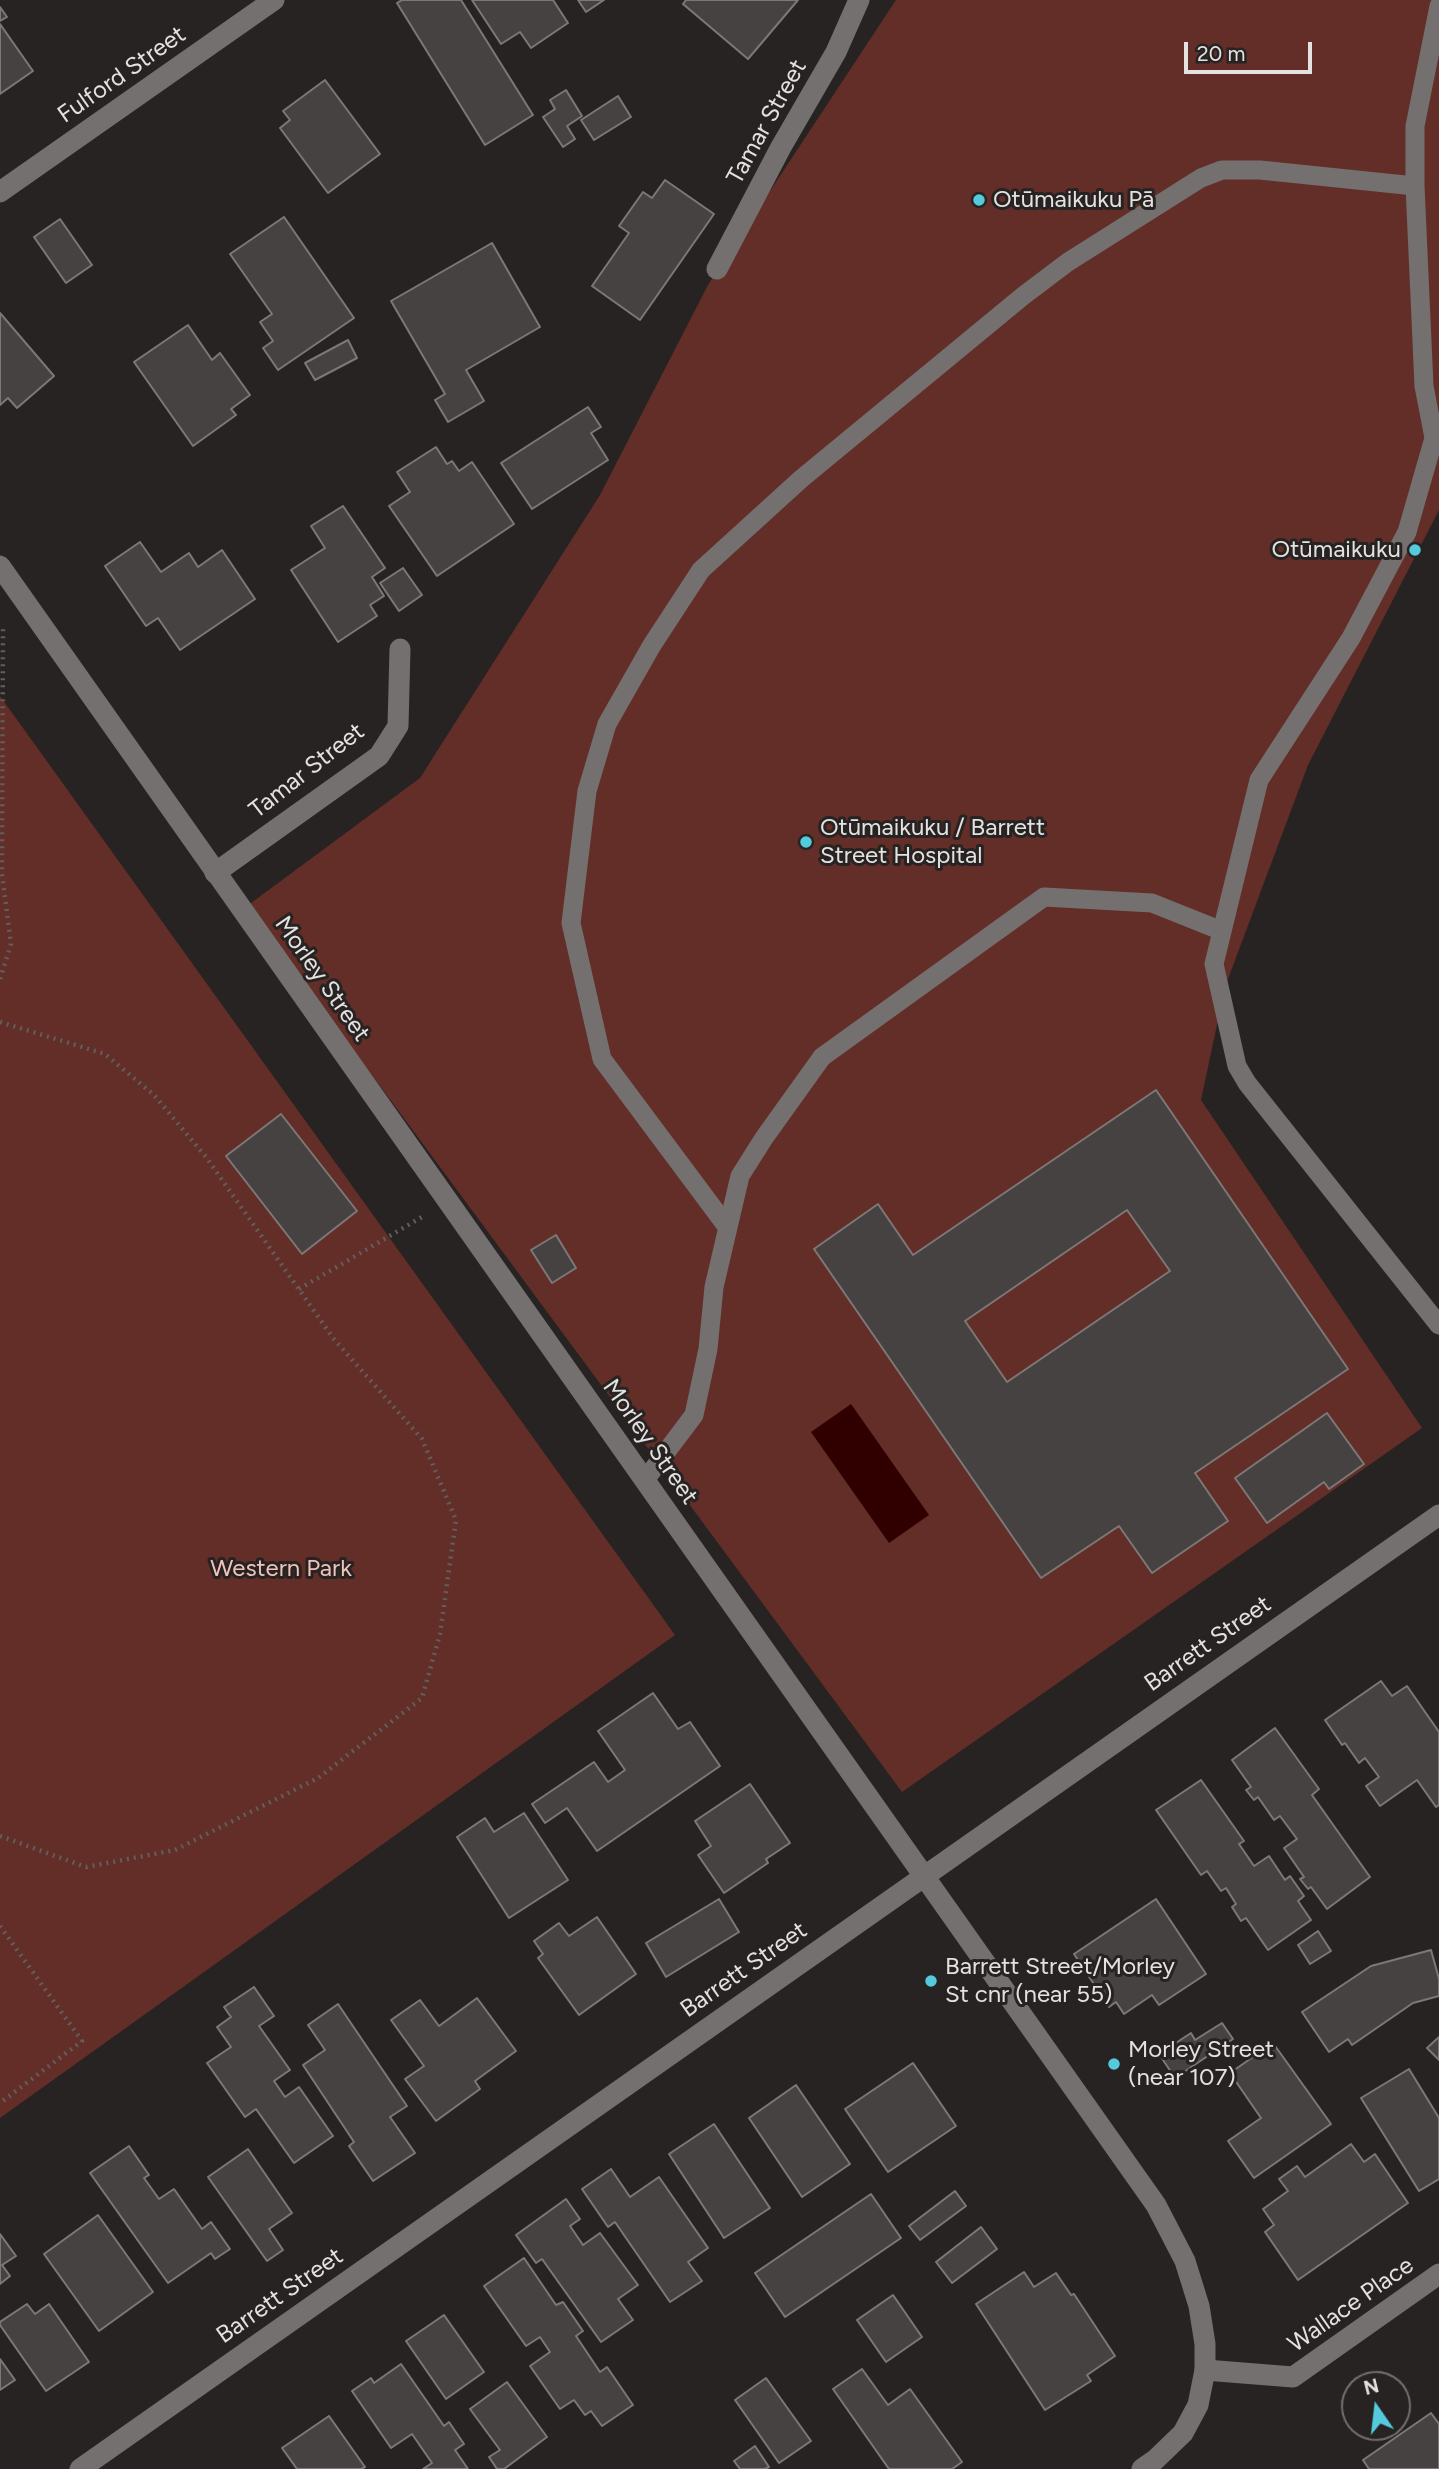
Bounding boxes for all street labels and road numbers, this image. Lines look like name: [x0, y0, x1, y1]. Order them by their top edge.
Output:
street label: Fulford Street: [53, 20, 191, 130]
street label: Tamar Street: [721, 55, 813, 189]
street label: Tamar Street: [244, 717, 370, 825]
street label: Morley Street: [268, 911, 376, 1047]
street label: Morley Street: [596, 1374, 704, 1510]
street label: Barrett Street: [1139, 1590, 1277, 1698]
street label: Barrett Street: [675, 1916, 813, 2024]
street label: Barrett Street: [211, 2242, 349, 2350]
street label: Wallace Place: [1283, 2251, 1419, 2359]

